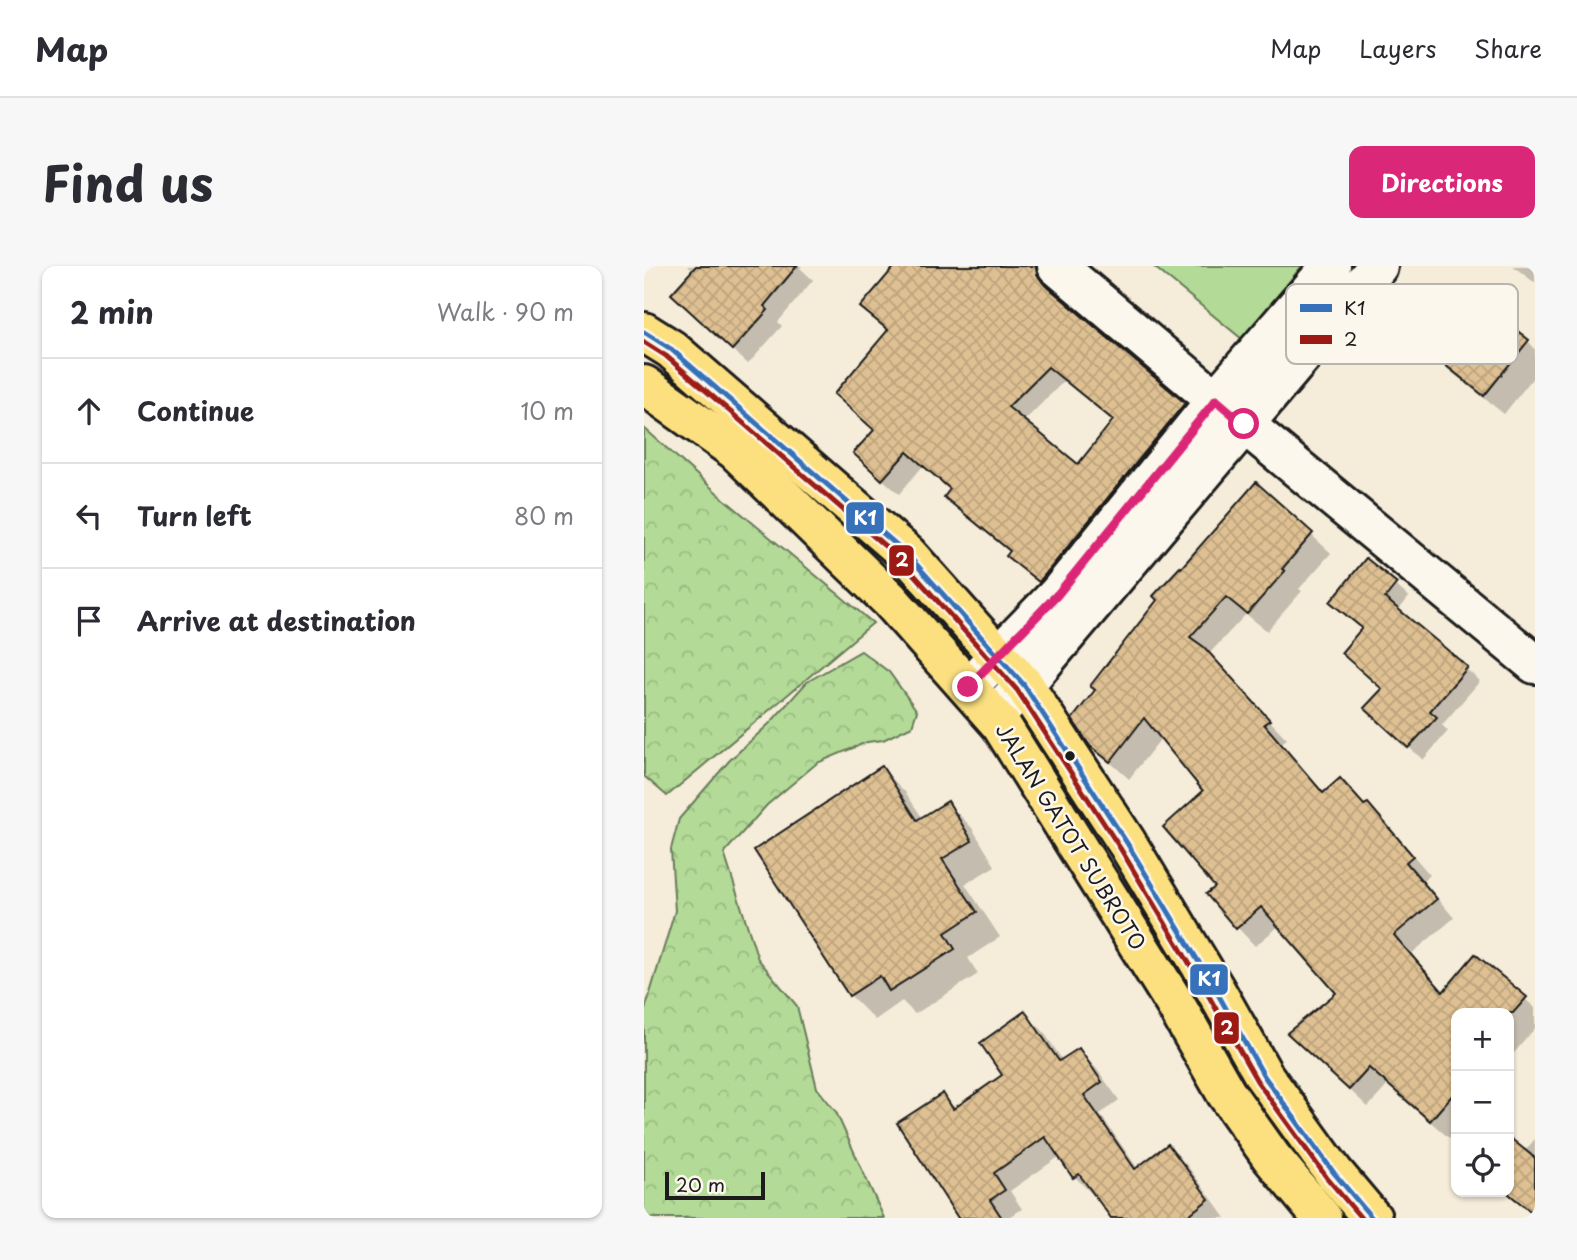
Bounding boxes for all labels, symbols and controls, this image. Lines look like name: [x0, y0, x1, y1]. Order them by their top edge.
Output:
text: Map: [35, 23, 108, 73]
text: Map: [1270, 30, 1321, 66]
text: Layers: [1359, 30, 1436, 66]
text: Share: [1474, 30, 1542, 66]
text: Find us: [42, 145, 213, 219]
button: Directions: [1349, 146, 1535, 218]
legend: [1286, 284, 1518, 364]
text: 2 min: [70, 289, 154, 334]
text: K1: [1344, 293, 1366, 321]
text: Walk · 90 m: [437, 294, 574, 329]
text: 2: [1344, 324, 1357, 352]
text: Continue: [137, 391, 254, 430]
icon: ahead: [70, 392, 108, 430]
text: 10 m: [520, 393, 574, 428]
route start: [1228, 408, 1259, 439]
text: Turn left: [137, 496, 252, 535]
icon: left: [70, 497, 108, 535]
text: 80 m: [514, 498, 574, 533]
line badge: K1: [845, 501, 885, 535]
text: K1: [854, 503, 877, 531]
line badge: 2: [888, 544, 915, 577]
text: 2: [895, 545, 909, 573]
text: Arrive at destination: [137, 601, 416, 640]
icon: arrive: [70, 602, 108, 640]
route end: [952, 671, 983, 702]
street label: JALAN GATOT SUBROTO: [989, 716, 1155, 956]
unlabelled marker: [1063, 749, 1077, 763]
line badge: K1: [1189, 963, 1229, 996]
text: K1: [1198, 964, 1221, 992]
map controls: [1451, 1008, 1514, 1197]
button: +: [1451, 1008, 1514, 1071]
line badge: 2: [1213, 1011, 1240, 1045]
text: 2: [1220, 1013, 1234, 1041]
button: −: [1451, 1071, 1514, 1134]
button: locate: [1451, 1134, 1514, 1197]
scale bar: [665, 1169, 765, 1201]
text: 20 m: [676, 1170, 725, 1198]

